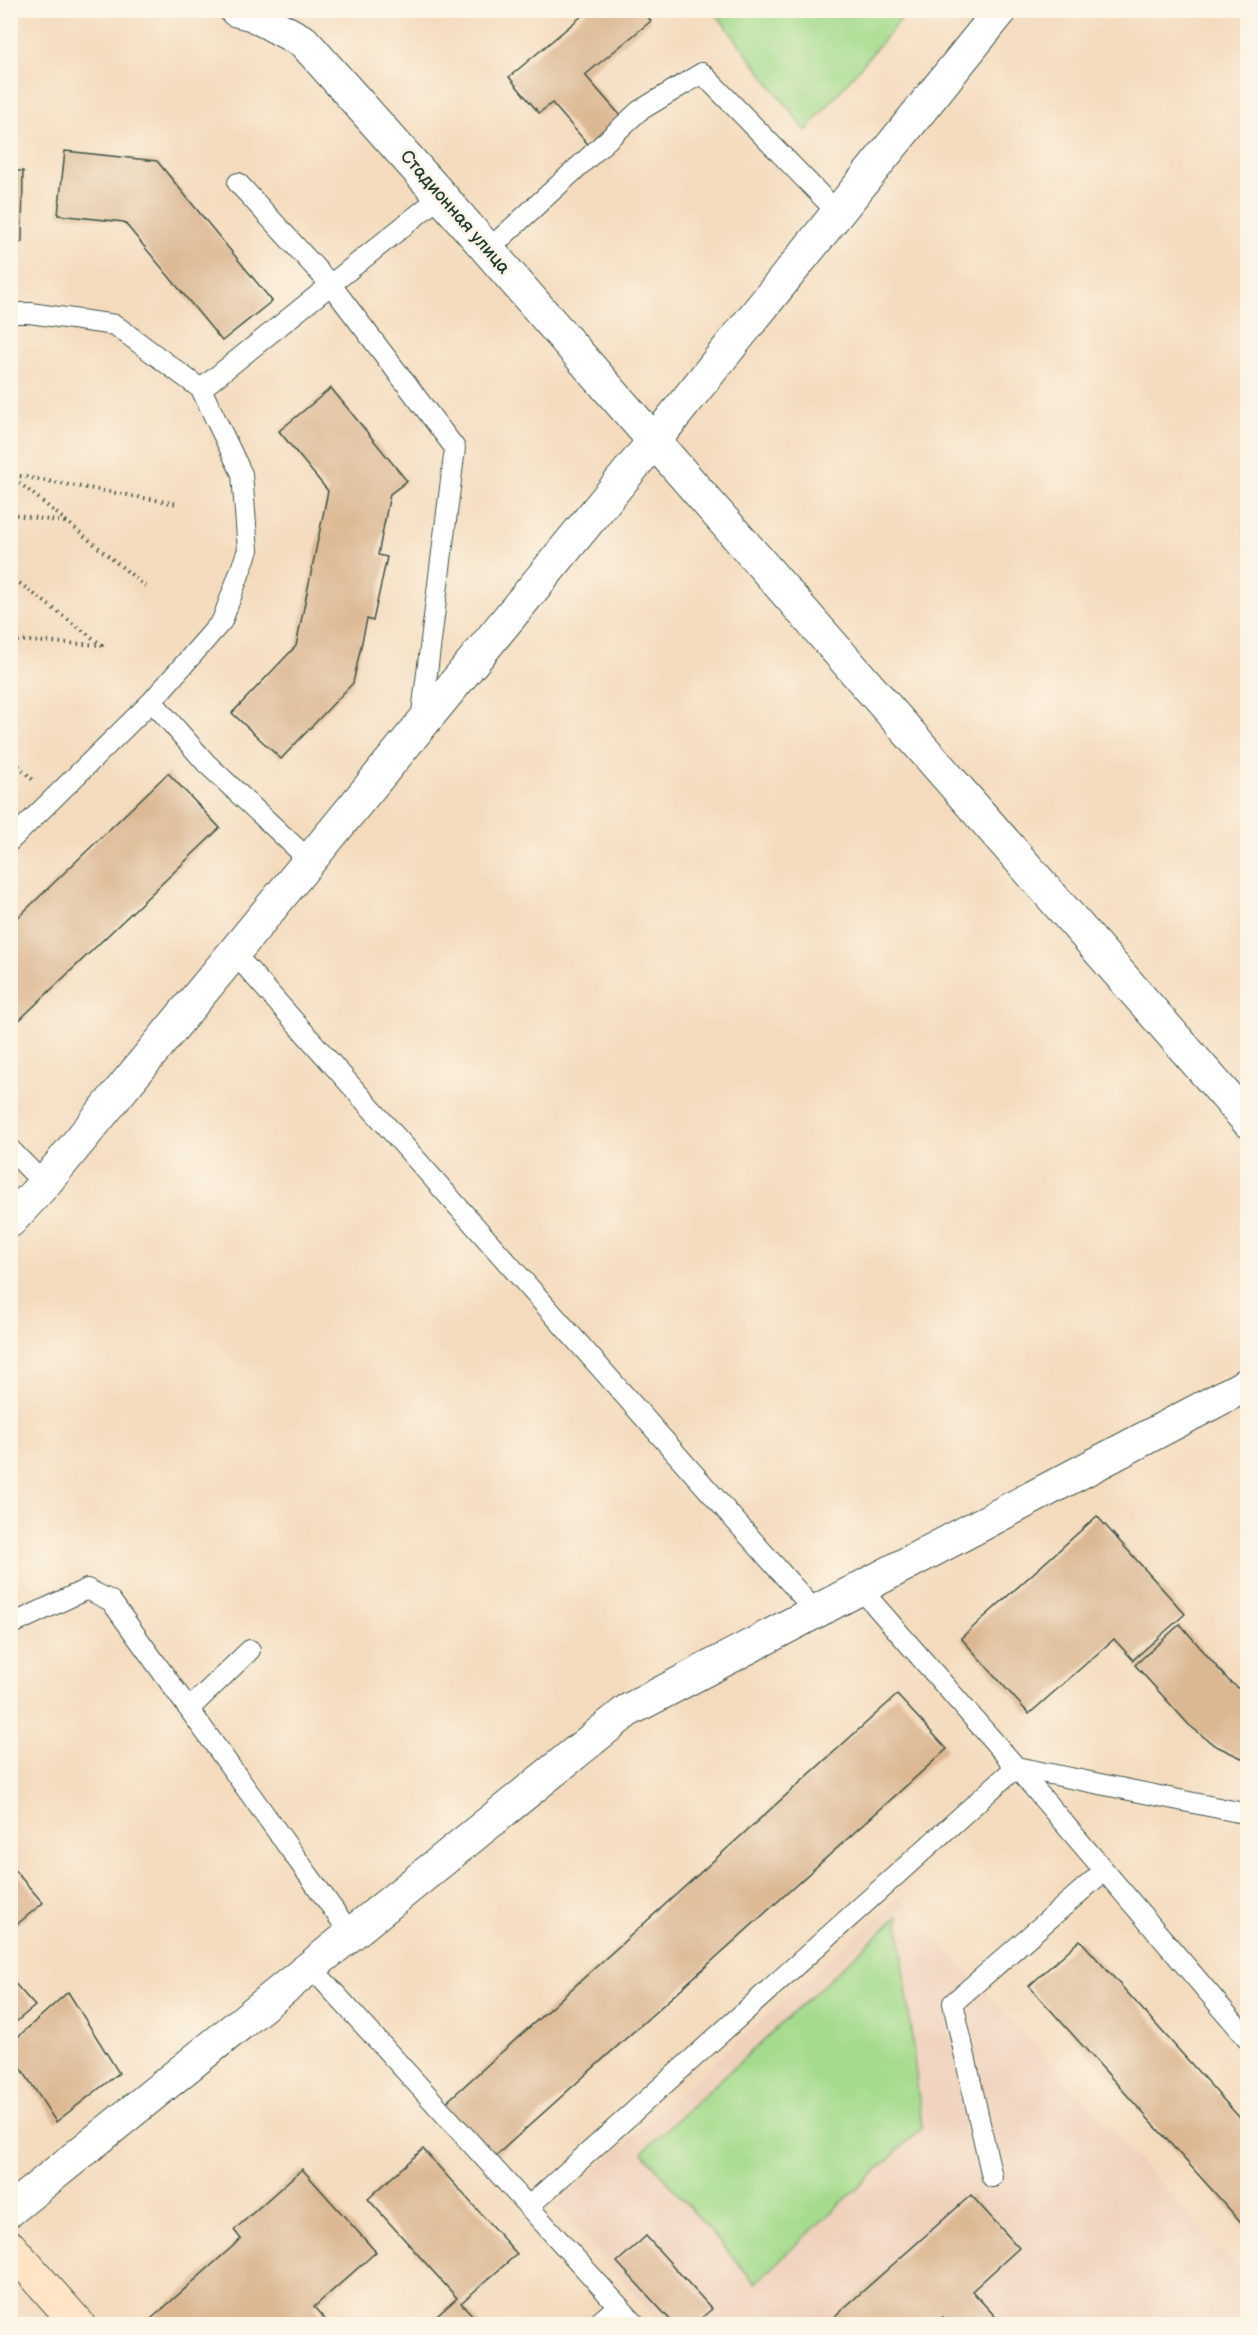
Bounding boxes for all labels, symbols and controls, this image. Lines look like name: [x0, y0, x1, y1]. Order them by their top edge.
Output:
street label: Стадионная улица: [396, 146, 515, 278]

